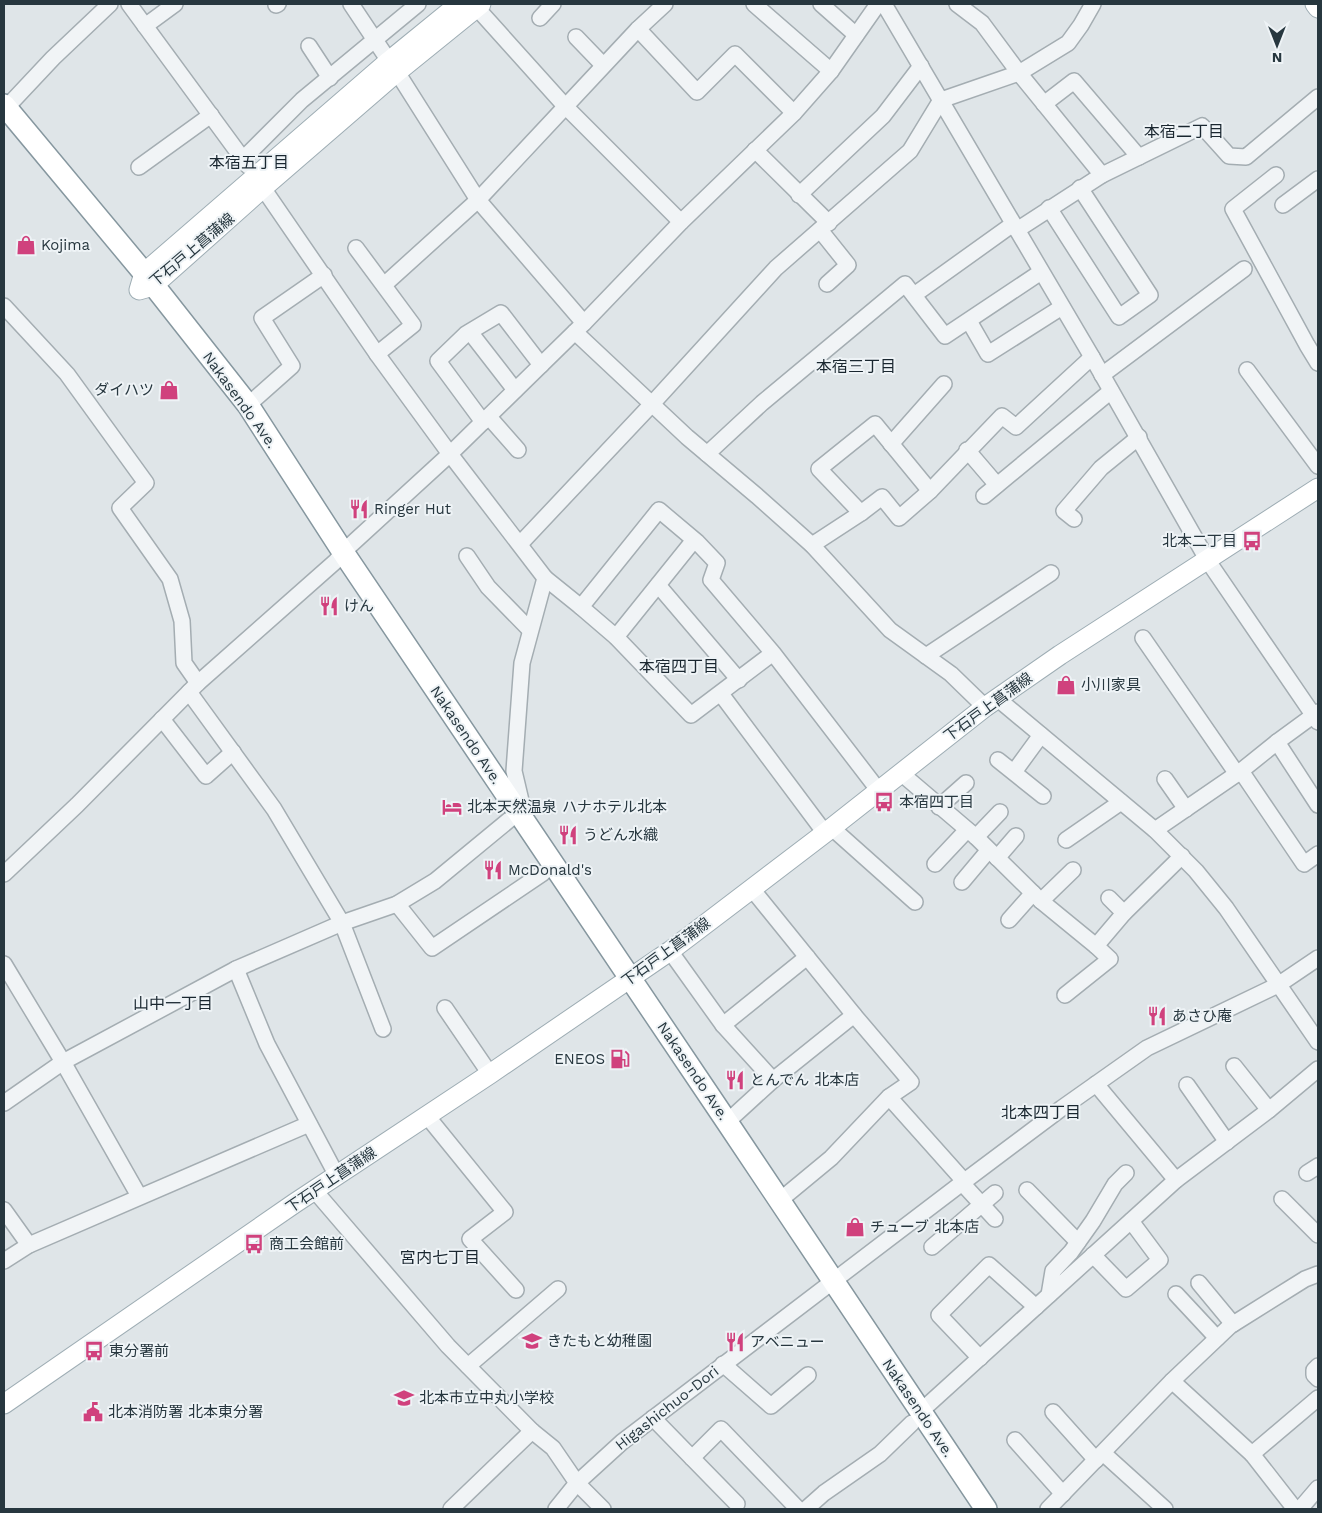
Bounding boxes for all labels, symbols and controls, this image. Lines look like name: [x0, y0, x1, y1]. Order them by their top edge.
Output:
north arrow: [1252, 20, 1302, 70]
text: N: [1272, 50, 1282, 66]
district label: 本宿二丁目: [1144, 122, 1224, 141]
district label: 本宿五丁目: [209, 153, 289, 172]
street label: 下石戸上菖蒲線: [146, 209, 238, 291]
shop icon: Kojima: [15, 234, 37, 256]
place label: Kojima: [41, 236, 90, 254]
street label: Nakasendo Ave.: [199, 348, 281, 452]
district label: 本宿三丁目: [816, 357, 896, 376]
shop icon: ダイハツ: [158, 379, 180, 401]
place label: ダイハツ: [94, 381, 154, 399]
restaurant icon: Ringer Hut: [348, 498, 370, 520]
place label: Ringer Hut: [374, 500, 452, 518]
bus stop icon: 北本二丁目: [1241, 530, 1263, 552]
place label: 北本二丁目: [1162, 532, 1237, 550]
restaurant icon: けん: [318, 595, 340, 617]
place label: けん: [344, 597, 374, 615]
district label: 本宿四丁目: [639, 657, 719, 676]
street label: 下石戸上菖蒲線: [940, 669, 1036, 745]
shop icon: 小川家具: [1055, 674, 1077, 696]
place label: 小川家具: [1081, 676, 1141, 694]
street label: Nakasendo Ave.: [426, 682, 506, 788]
bus stop icon: 本宿四丁目: [873, 791, 895, 813]
place label: 本宿四丁目: [899, 793, 974, 811]
hotel icon: 北本天然温泉 ハナホテル北本: [441, 796, 463, 818]
place label: 北本天然温泉 ハナホテル北本: [467, 798, 667, 816]
restaurant icon: うどん水織: [557, 824, 579, 846]
place label: うどん水織: [583, 826, 658, 844]
restaurant icon: McDonald's: [482, 859, 504, 881]
place label: McDonald's: [508, 861, 592, 879]
street label: 下石戸上菖蒲線: [618, 914, 714, 990]
district label: 山中一丁目: [133, 994, 213, 1013]
restaurant icon: あさひ庵: [1146, 1005, 1168, 1027]
place label: あさひ庵: [1172, 1007, 1232, 1025]
street label: Nakasendo Ave.: [653, 1018, 733, 1124]
fuel station icon: ENEOS: [609, 1048, 631, 1070]
place label: ENEOS: [554, 1050, 605, 1068]
restaurant icon: とんでん 北本店: [724, 1069, 746, 1091]
place label: とんでん 北本店: [750, 1071, 859, 1089]
district label: 北本四丁目: [1001, 1103, 1081, 1122]
street label: 下石戸上菖蒲線: [282, 1143, 380, 1217]
shop icon: チューブ 北本店: [844, 1216, 866, 1238]
place label: チューブ 北本店: [870, 1218, 979, 1236]
bus stop icon: 商工会館前: [243, 1233, 265, 1255]
place label: 商工会館前: [269, 1235, 344, 1253]
district label: 宮内七丁目: [400, 1248, 480, 1267]
school or university icon: きたもと幼稚園: [521, 1330, 543, 1352]
restaurant icon: アベニュー: [724, 1331, 746, 1353]
place label: きたもと幼稚園: [547, 1332, 652, 1350]
place label: アベニュー: [750, 1333, 825, 1351]
bus stop icon: 東分署前: [83, 1340, 105, 1362]
place label: 東分署前: [109, 1342, 169, 1360]
street label: Nakasendo Ave.: [878, 1355, 958, 1461]
street label: Higashichuo-Dori: [612, 1362, 722, 1454]
school or university icon: 北本市立中丸小学校: [393, 1387, 415, 1409]
place label: 北本市立中丸小学校: [419, 1389, 554, 1407]
public building icon: 北本消防署 北本東分署: [82, 1401, 104, 1423]
place label: 北本消防署 北本東分署: [108, 1403, 263, 1421]

